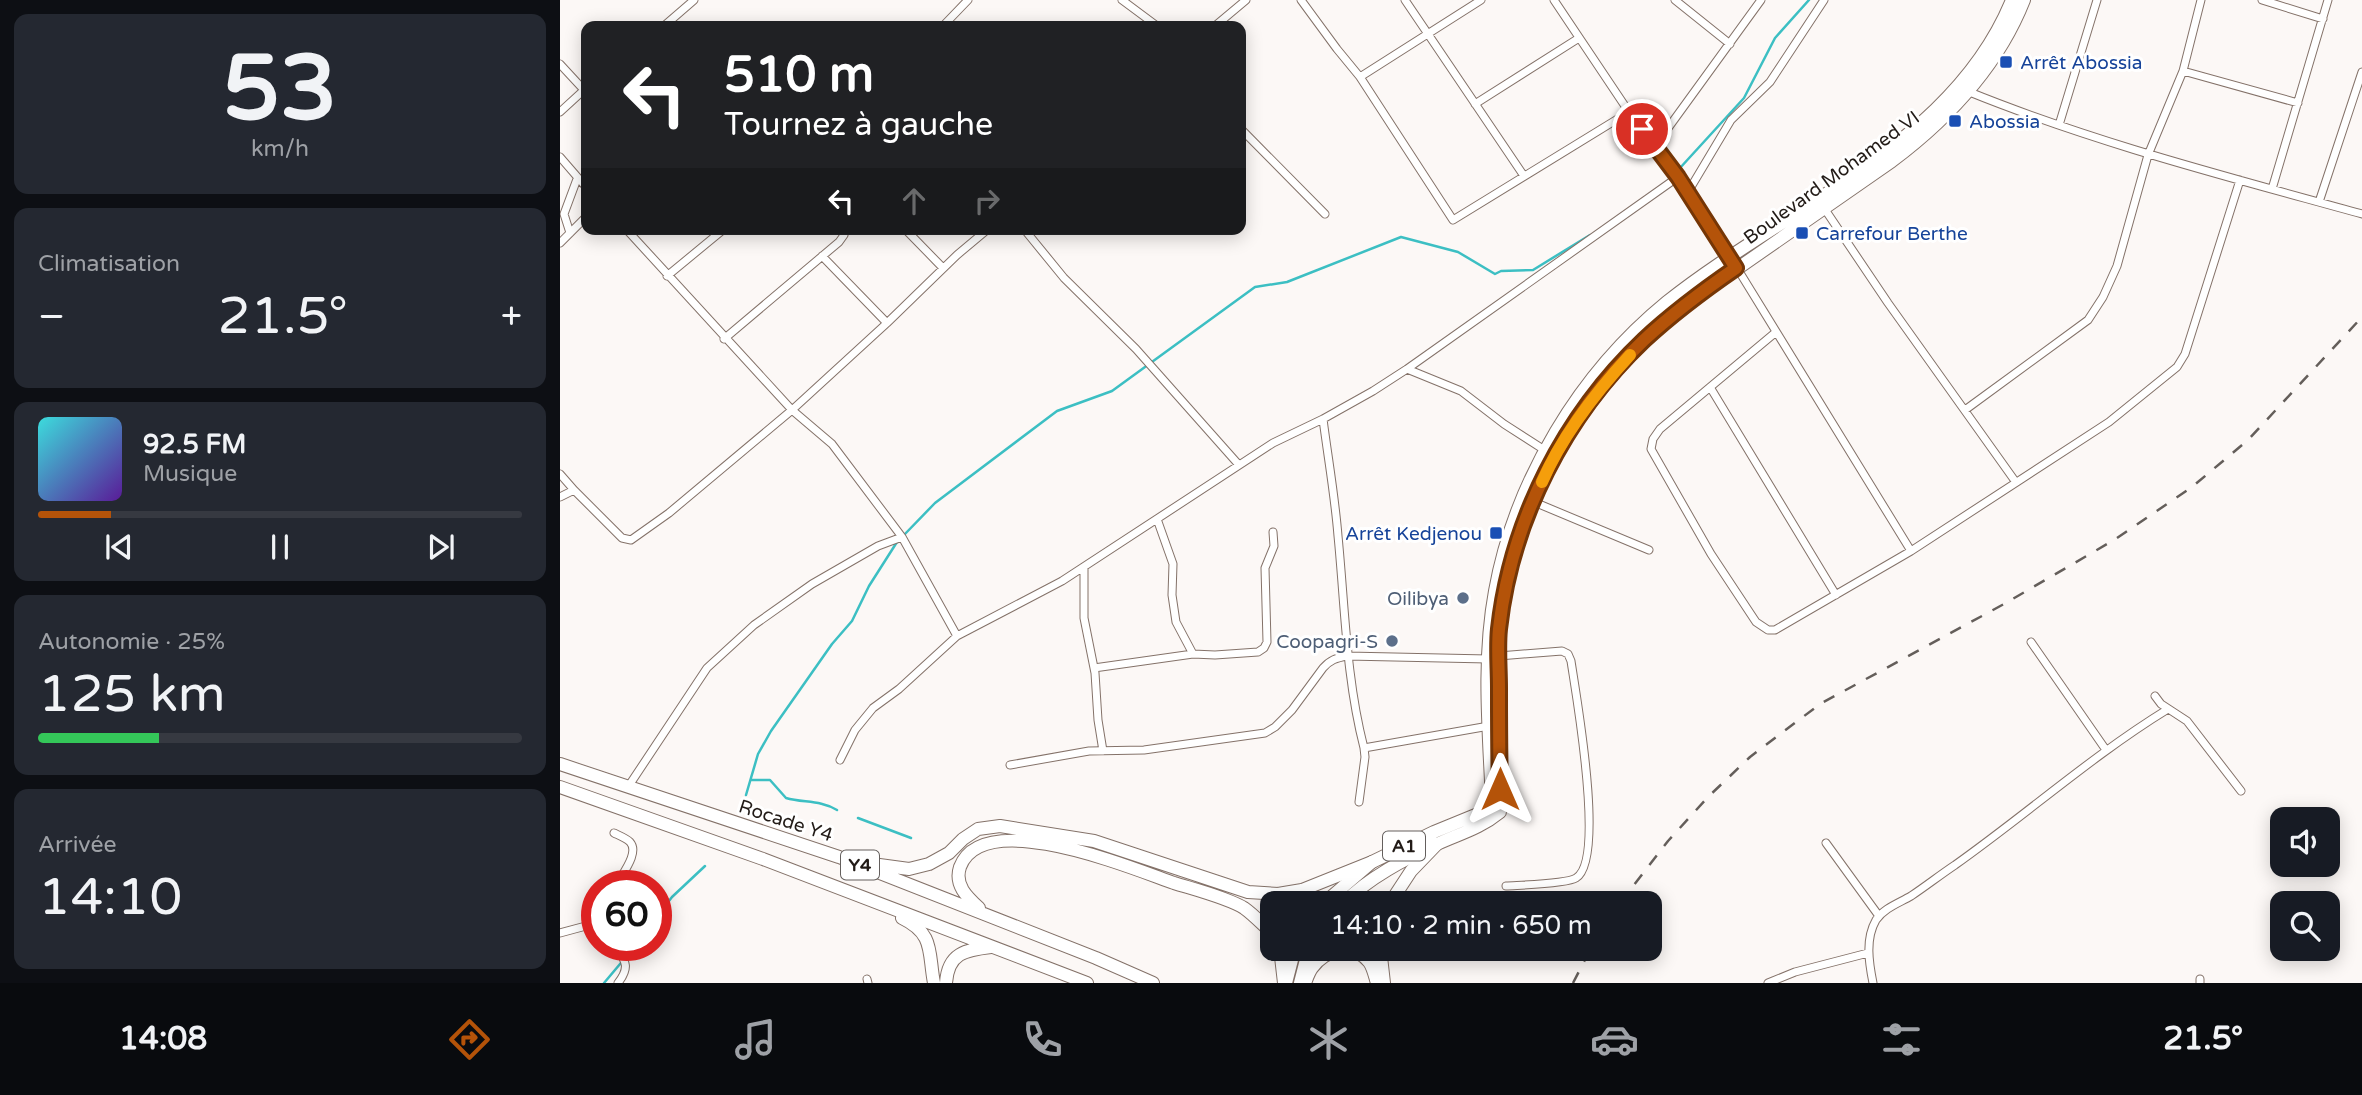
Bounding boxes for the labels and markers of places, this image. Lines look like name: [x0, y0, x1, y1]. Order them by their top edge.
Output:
place label: Arrêt Abossia: [2020, 52, 2143, 74]
marker: Arrêt Abossia: [1998, 54, 2014, 70]
pin: [1612, 99, 1672, 159]
place label: Abossia: [1969, 111, 2040, 133]
marker: Abossia: [1947, 113, 1963, 129]
place label: Carrefour Berthe: [1816, 223, 1968, 245]
marker: Carrefour Berthe: [1794, 225, 1810, 241]
place label: Arrêt Kedjenou: [1345, 523, 1482, 545]
marker: Arrêt Kedjenou: [1488, 525, 1504, 541]
place label: Oilibya: [1387, 588, 1449, 610]
marker: Oilibya: [1455, 590, 1471, 606]
place label: Coopagri-S: [1276, 631, 1378, 653]
marker: Coopagri-S: [1384, 633, 1400, 649]

